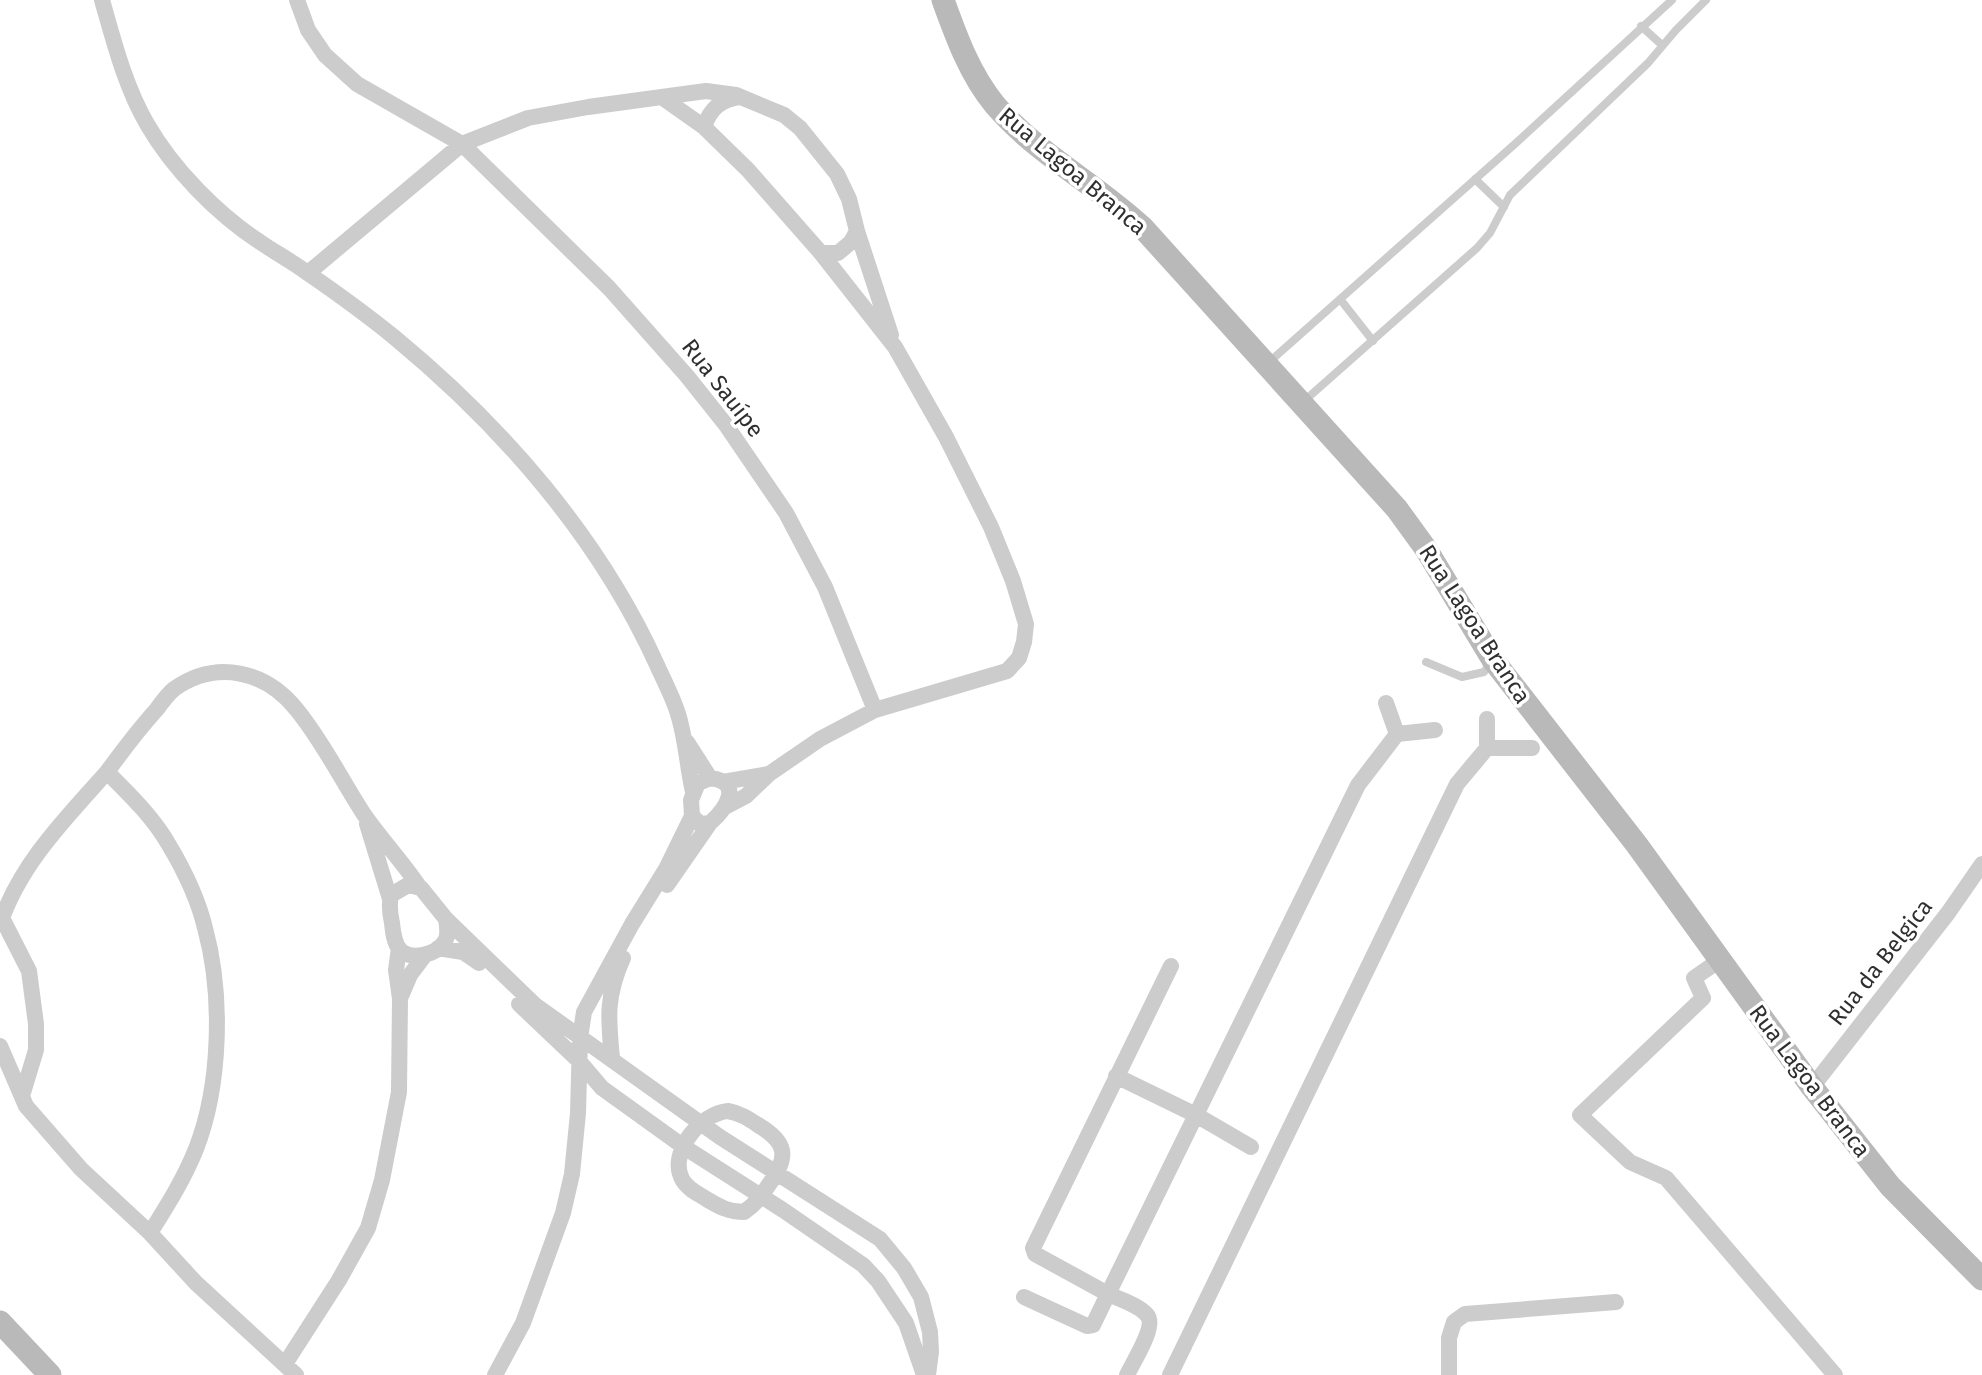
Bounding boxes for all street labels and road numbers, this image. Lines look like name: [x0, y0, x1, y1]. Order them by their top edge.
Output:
street label: Rua Lagoa Branca: [993, 101, 1153, 241]
street label: Rua Sauípe: [676, 333, 770, 443]
street label: Rua Lagoa Branca: [1413, 539, 1537, 709]
street label: Rua da Belgica: [1822, 893, 1938, 1031]
street label: Rua Lagoa Branca: [1743, 999, 1877, 1163]

